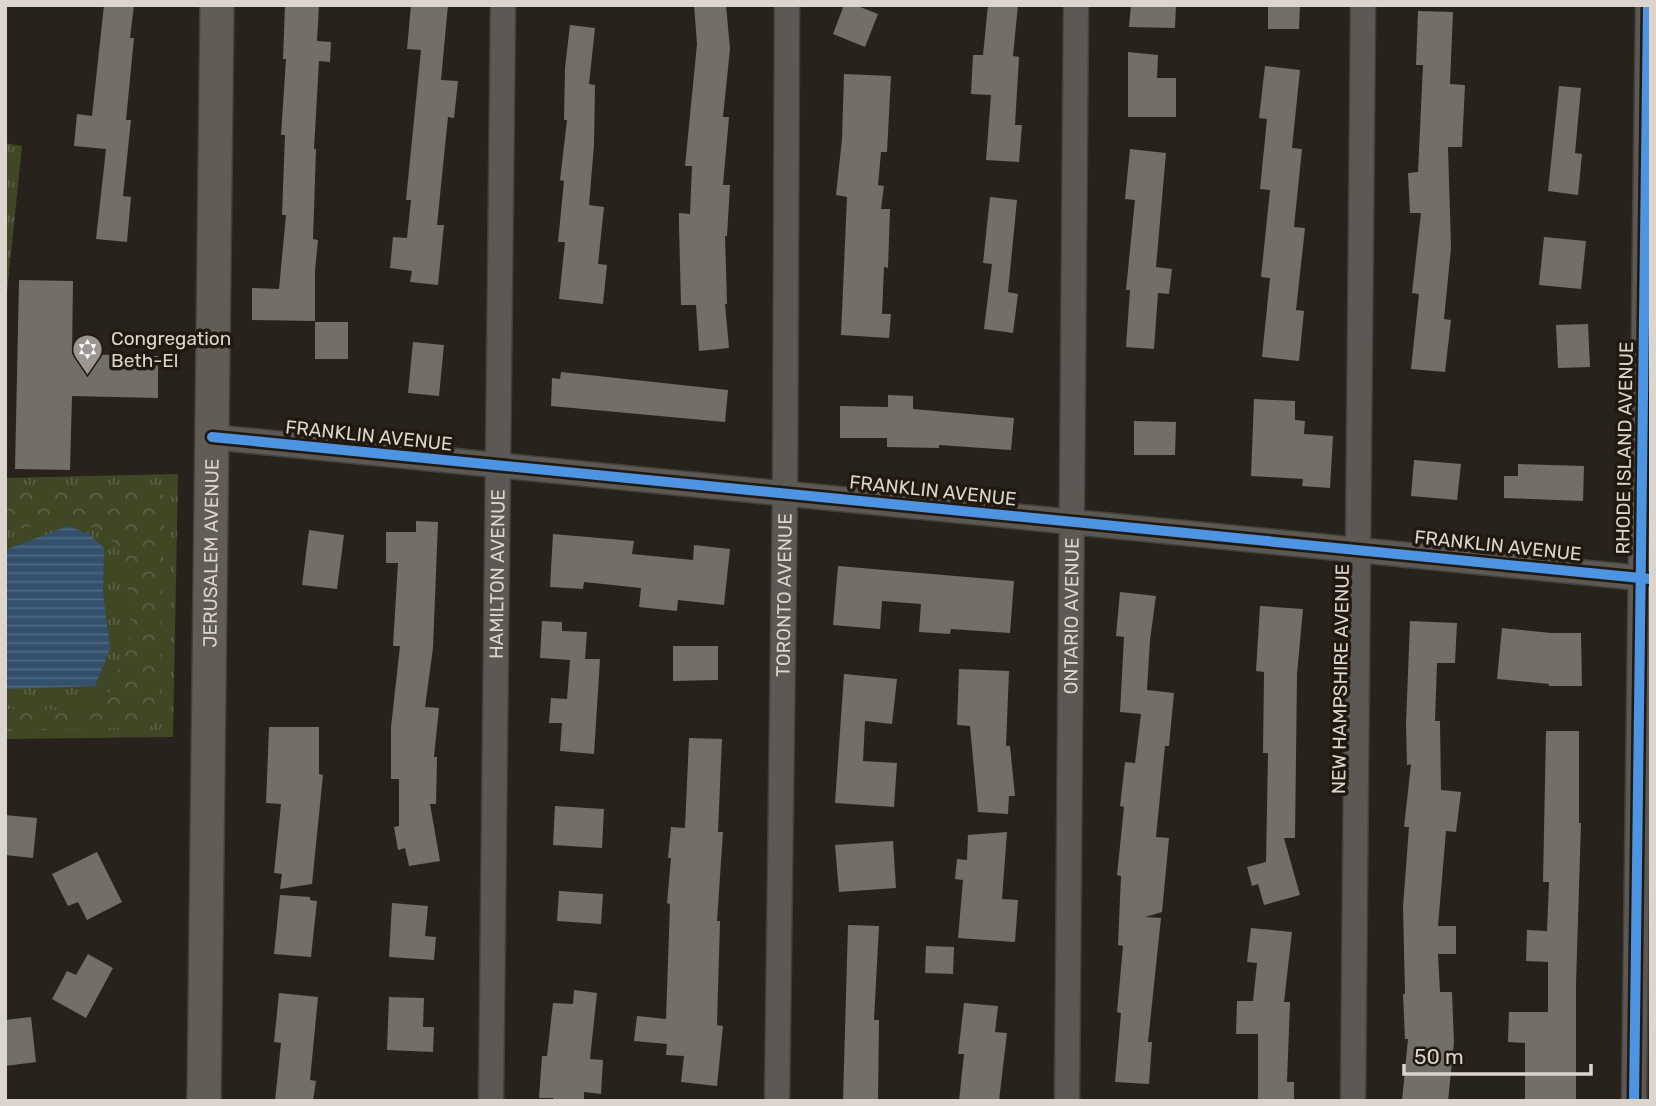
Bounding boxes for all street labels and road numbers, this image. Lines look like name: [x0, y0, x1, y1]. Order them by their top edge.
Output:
street label: RHODE ISLAND AVENUE: [1611, 341, 1638, 555]
street label: FRANKLIN AVENUE: [284, 415, 454, 456]
street label: JERUSALEM AVENUE: [198, 458, 224, 648]
street label: FRANKLIN AVENUE: [848, 470, 1018, 511]
street label: HAMILTON AVENUE: [485, 489, 510, 659]
street label: TORONTO AVENUE: [772, 513, 797, 677]
street label: FRANKLIN AVENUE: [1413, 525, 1583, 566]
street label: ONTARIO AVENUE: [1059, 537, 1084, 695]
street label: NEW HAMPSHIRE AVENUE: [1327, 564, 1354, 794]

